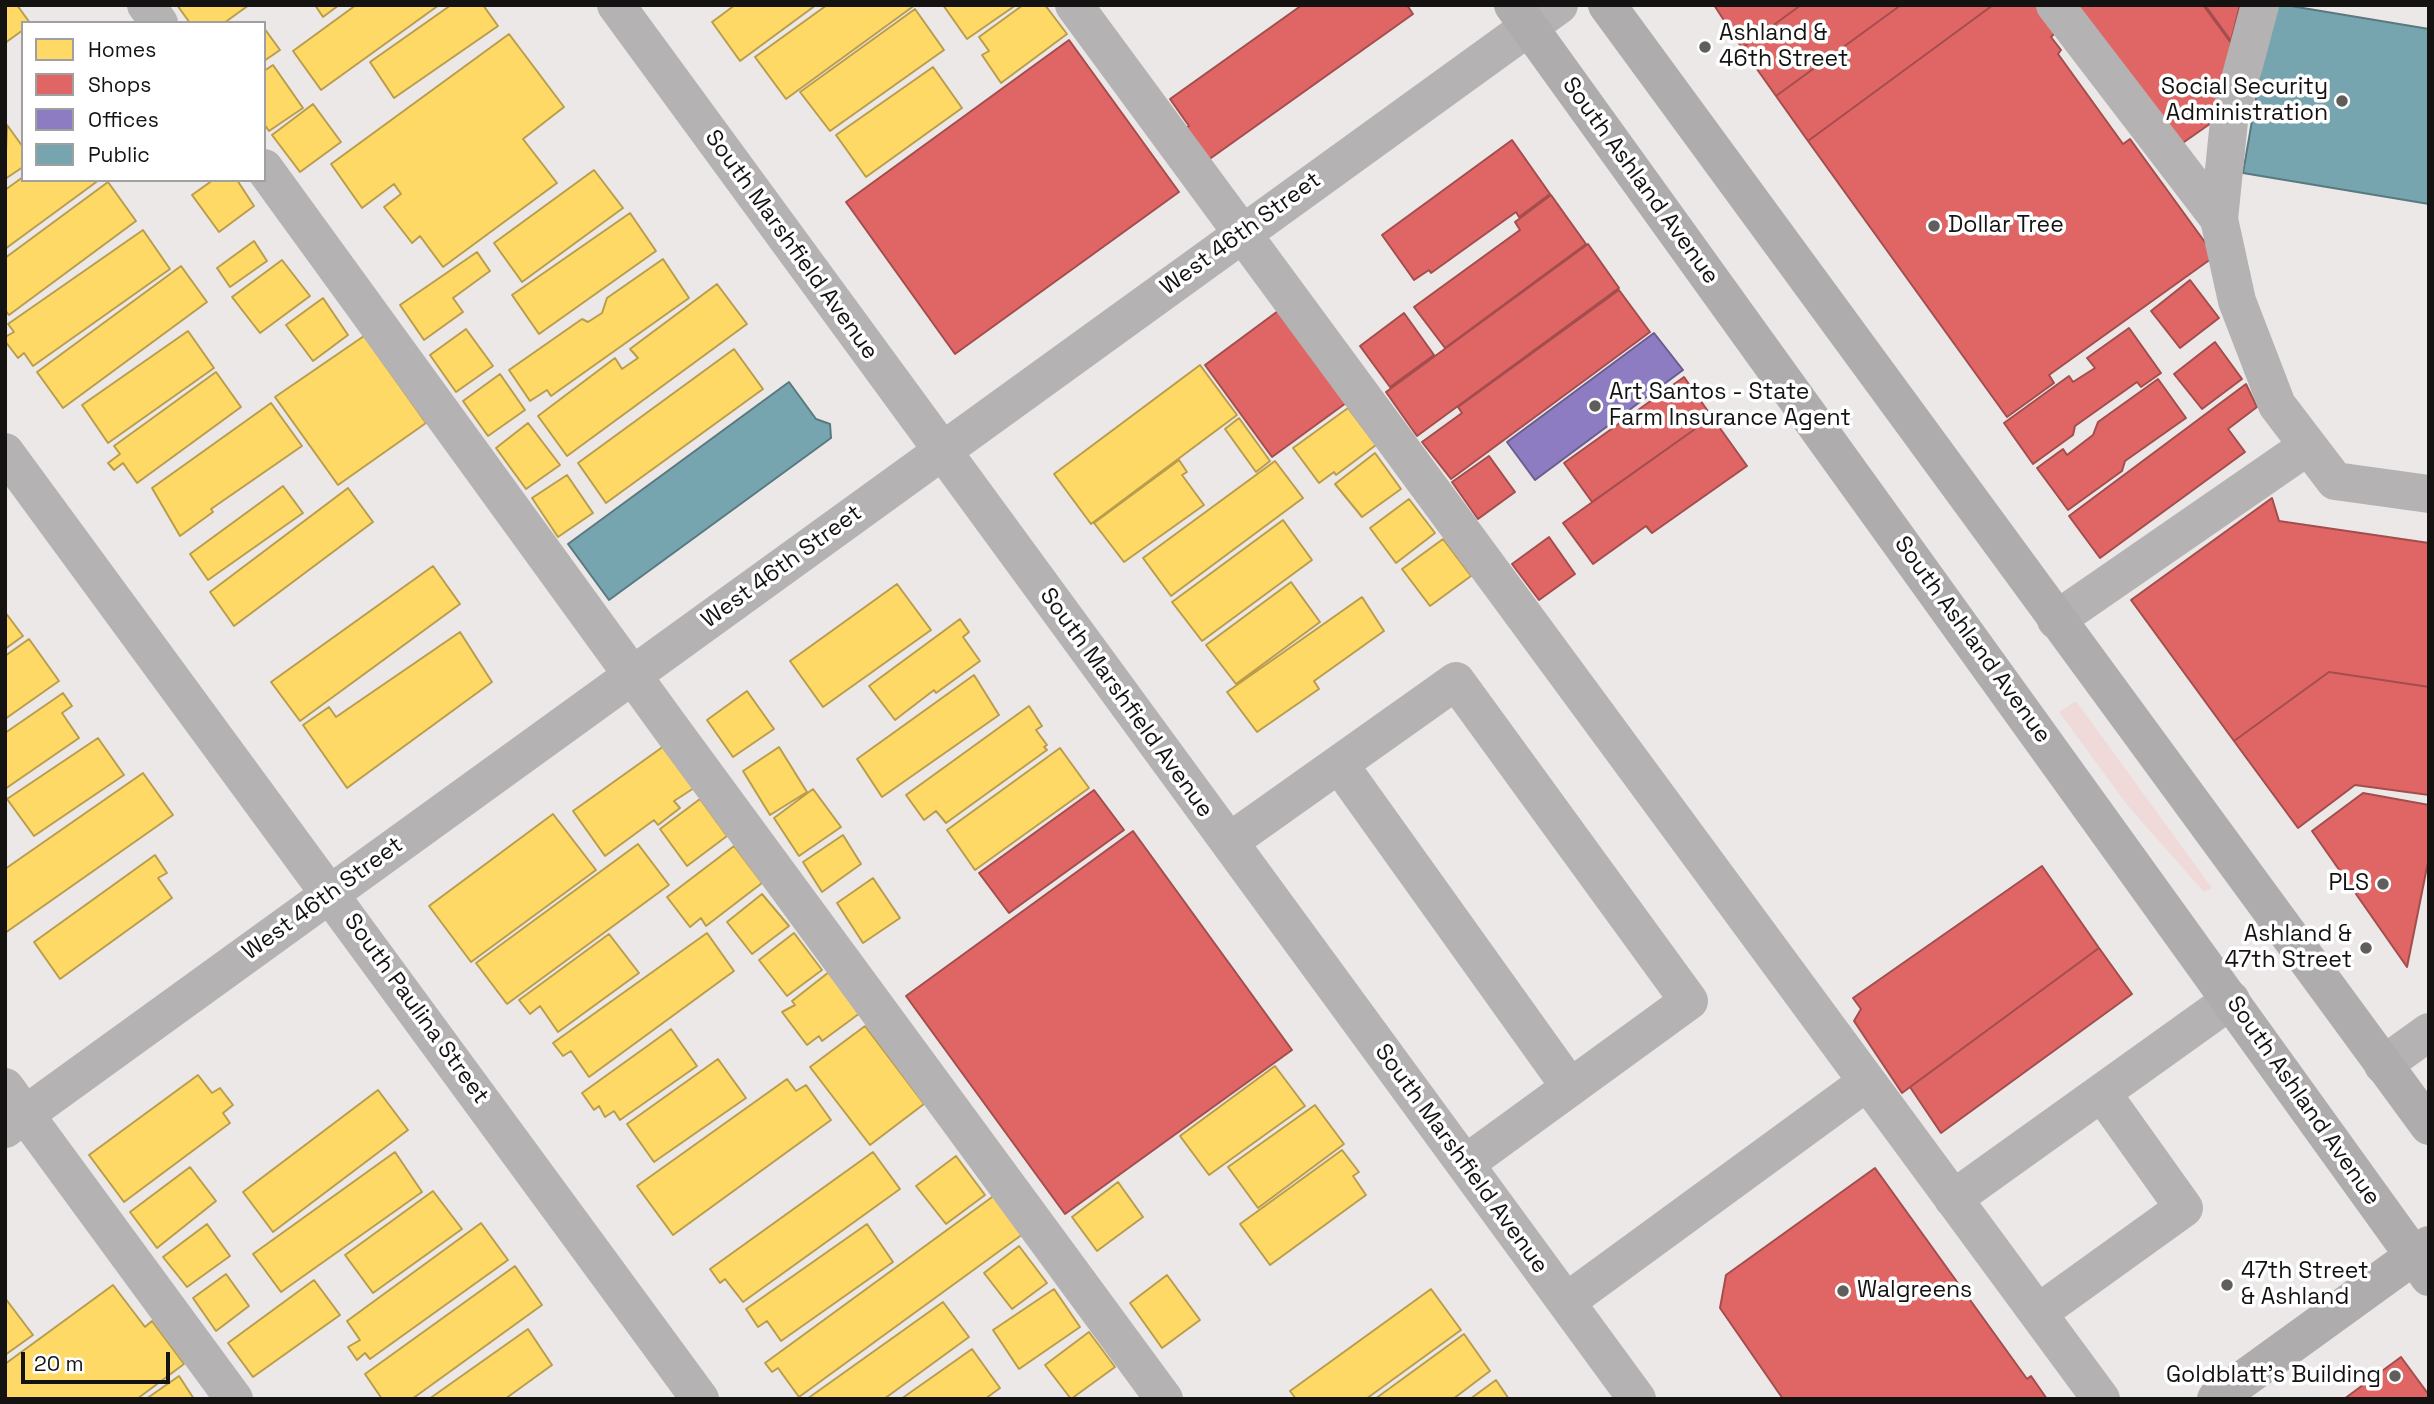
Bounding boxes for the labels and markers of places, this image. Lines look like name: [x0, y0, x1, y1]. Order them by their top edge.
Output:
place label: Ashland & 46th Street: [1719, 20, 1848, 74]
marker: Ashland & 46th Street: [1697, 39, 1713, 55]
place label: Social Security Administration: [2161, 74, 2328, 128]
marker: Social Security Administration: [2334, 93, 2350, 109]
place label: Dollar Tree: [1948, 212, 2064, 240]
marker: Dollar Tree: [1926, 218, 1942, 234]
place label: Art Santos - State Farm Insurance Agent: [1609, 379, 1851, 433]
marker: Art Santos - State Farm Insurance Agent: [1587, 398, 1603, 414]
place label: PLS: [2329, 870, 2369, 898]
marker: PLS: [2375, 876, 2391, 892]
place label: Ashland & 47th Street: [2225, 921, 2352, 975]
marker: Ashland & 47th Street: [2358, 940, 2374, 956]
place label: 47th Street & Ashland: [2241, 1258, 2368, 1312]
place label: Walgreens: [1857, 1277, 1972, 1305]
marker: 47th Street & Ashland: [2219, 1277, 2235, 1293]
marker: Walgreens: [1835, 1283, 1851, 1299]
place label: Goldblatt's Building: [2166, 1362, 2381, 1390]
marker: Goldblatt's Building: [2387, 1368, 2403, 1384]

